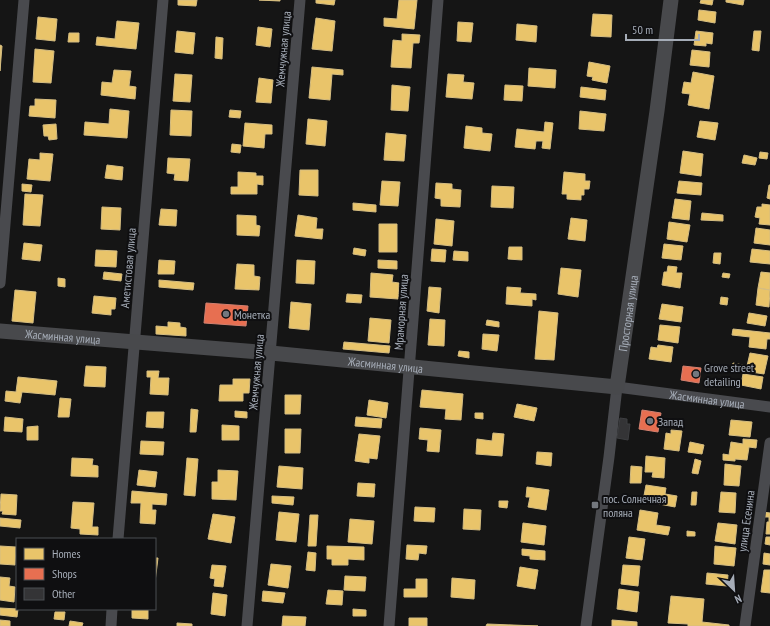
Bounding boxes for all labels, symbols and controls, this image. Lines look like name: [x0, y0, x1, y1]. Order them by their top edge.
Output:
street label: Жемчужная улица: [272, 10, 294, 89]
scale bar: [626, 16, 699, 42]
text: 50 m: [632, 22, 653, 37]
street label: Аметистовая улица: [117, 227, 139, 309]
street label: Мраморная улица: [391, 273, 411, 350]
street label: Просторная улица: [615, 274, 641, 352]
place label: Монетка: [234, 307, 270, 322]
marker: Монетка: [221, 309, 231, 319]
street label: Жасминная улица: [24, 325, 101, 347]
street label: Жемчужная улица: [245, 333, 267, 412]
street label: Жасминная улица: [346, 353, 424, 375]
place label: Grove street detailing: [704, 360, 755, 389]
marker: Grove street detailing: [691, 369, 701, 379]
street label: Жасминная улица: [668, 386, 746, 411]
place label: Запад: [658, 414, 684, 429]
marker: Запад: [645, 416, 655, 426]
street label: улица Есенина: [734, 489, 758, 553]
place label: пос. Солнечная поляна: [603, 491, 667, 520]
marker: пос. Солнечная поляна: [590, 500, 600, 510]
legend: [16, 538, 156, 610]
text: Homes: [52, 546, 80, 561]
text: Shops: [52, 566, 77, 581]
north arrow: [714, 570, 754, 610]
text: Other: [52, 586, 76, 601]
text: N: [733, 591, 744, 607]

